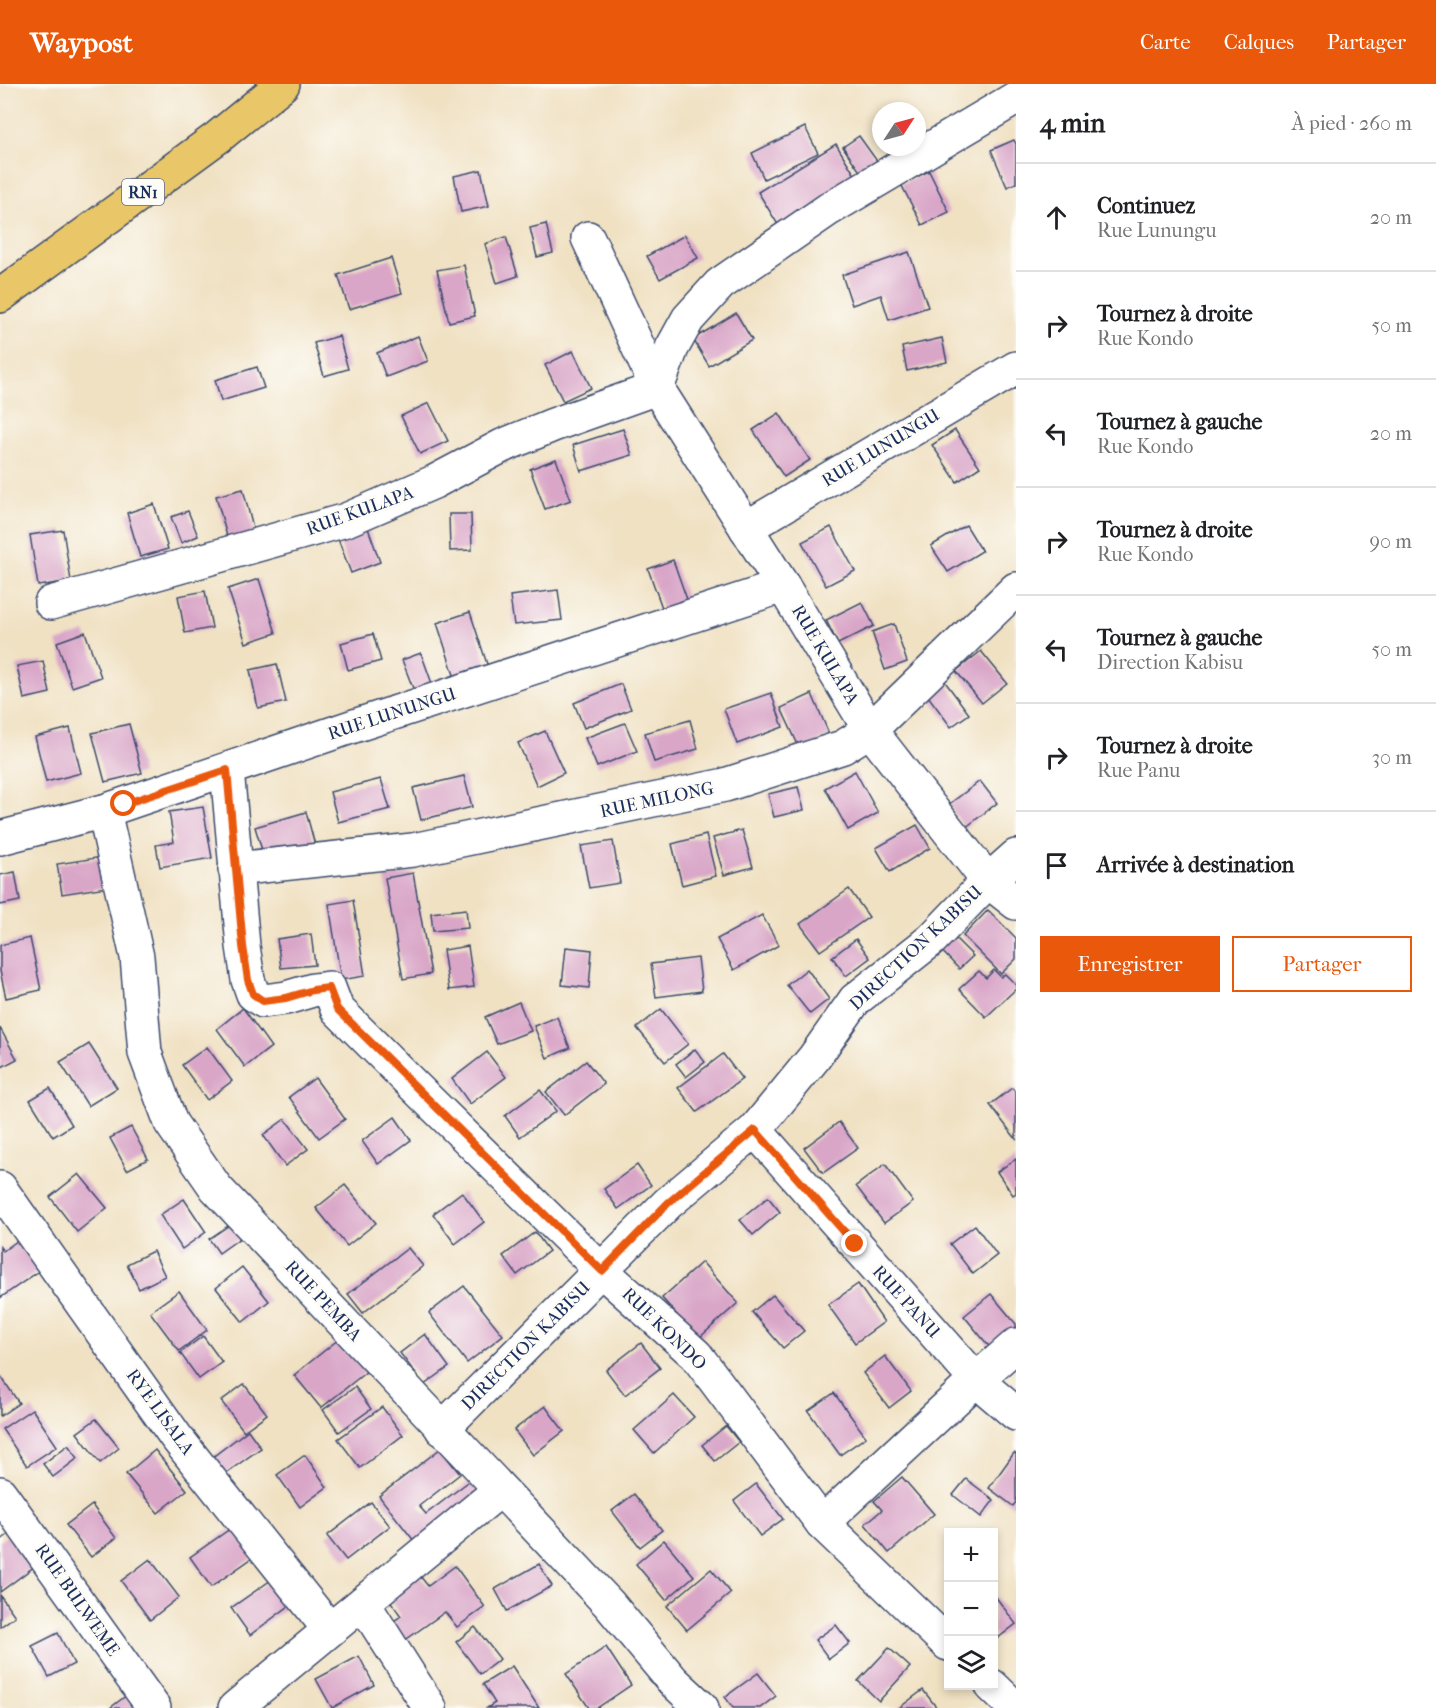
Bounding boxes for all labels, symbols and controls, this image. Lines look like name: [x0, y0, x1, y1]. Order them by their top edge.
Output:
text: Waypost: [30, 26, 133, 59]
text: Carte: [1140, 30, 1191, 54]
text: Calques: [1224, 30, 1294, 54]
text: Partager: [1327, 30, 1406, 54]
north arrow: [872, 102, 926, 156]
text: 4 min: [1040, 108, 1105, 139]
text: À pied · 260 m: [1292, 112, 1412, 135]
road number: RN1: [122, 179, 164, 205]
text: Continuez: [1097, 193, 1195, 219]
icon: ahead: [1040, 201, 1073, 234]
text: 20 m: [1370, 206, 1412, 229]
text: Rue Lunungu: [1097, 219, 1217, 242]
text: Tournez à droite: [1097, 301, 1253, 327]
icon: right: [1040, 309, 1073, 342]
text: 50 m: [1371, 314, 1412, 337]
text: Rue Kondo: [1097, 327, 1193, 350]
street label: RUE LUNUNGU: [818, 405, 944, 491]
text: Tournez à gauche: [1097, 409, 1262, 435]
icon: left: [1040, 417, 1073, 450]
text: 20 m: [1370, 422, 1412, 445]
text: Rue Kondo: [1097, 435, 1193, 458]
street label: RUE KULAPA: [303, 482, 417, 540]
text: Tournez à droite: [1097, 517, 1253, 543]
icon: right: [1040, 525, 1073, 558]
text: 90 m: [1370, 530, 1412, 553]
text: Rue Kondo: [1097, 543, 1193, 566]
street label: RUE KULAPA: [787, 601, 863, 709]
text: Tournez à gauche: [1097, 625, 1262, 651]
icon: left: [1040, 633, 1073, 666]
text: 50 m: [1371, 638, 1412, 661]
text: Direction Kabisu: [1097, 651, 1243, 674]
street label: RUE LUNUNGU: [325, 683, 459, 745]
text: Tournez à droite: [1097, 733, 1253, 759]
icon: right: [1040, 741, 1073, 774]
text: 30 m: [1372, 746, 1412, 769]
text: Rue Panu: [1097, 759, 1180, 782]
street label: RUE MILONG: [598, 778, 716, 822]
route start: [110, 790, 136, 816]
icon: arrive: [1040, 849, 1073, 882]
text: Arrivée à destination: [1097, 852, 1294, 878]
street label: DIRECTION KABISU: [845, 881, 987, 1015]
button: Enregistrer: [1040, 936, 1220, 992]
button: Partager: [1232, 936, 1412, 992]
route end: [841, 1230, 867, 1256]
street label: RUE PEMBA: [280, 1256, 366, 1346]
street label: RUE PANU: [868, 1261, 944, 1343]
street label: DIRECTION KABISU: [457, 1277, 595, 1415]
street label: RUE KONDO: [617, 1284, 711, 1374]
street label: RYE LISALA: [122, 1365, 198, 1459]
map controls: [944, 1528, 998, 1690]
button: +: [944, 1528, 998, 1582]
street label: RUE BULWEME: [30, 1540, 124, 1660]
button: −: [944, 1582, 998, 1636]
button: layers: [944, 1636, 998, 1690]

